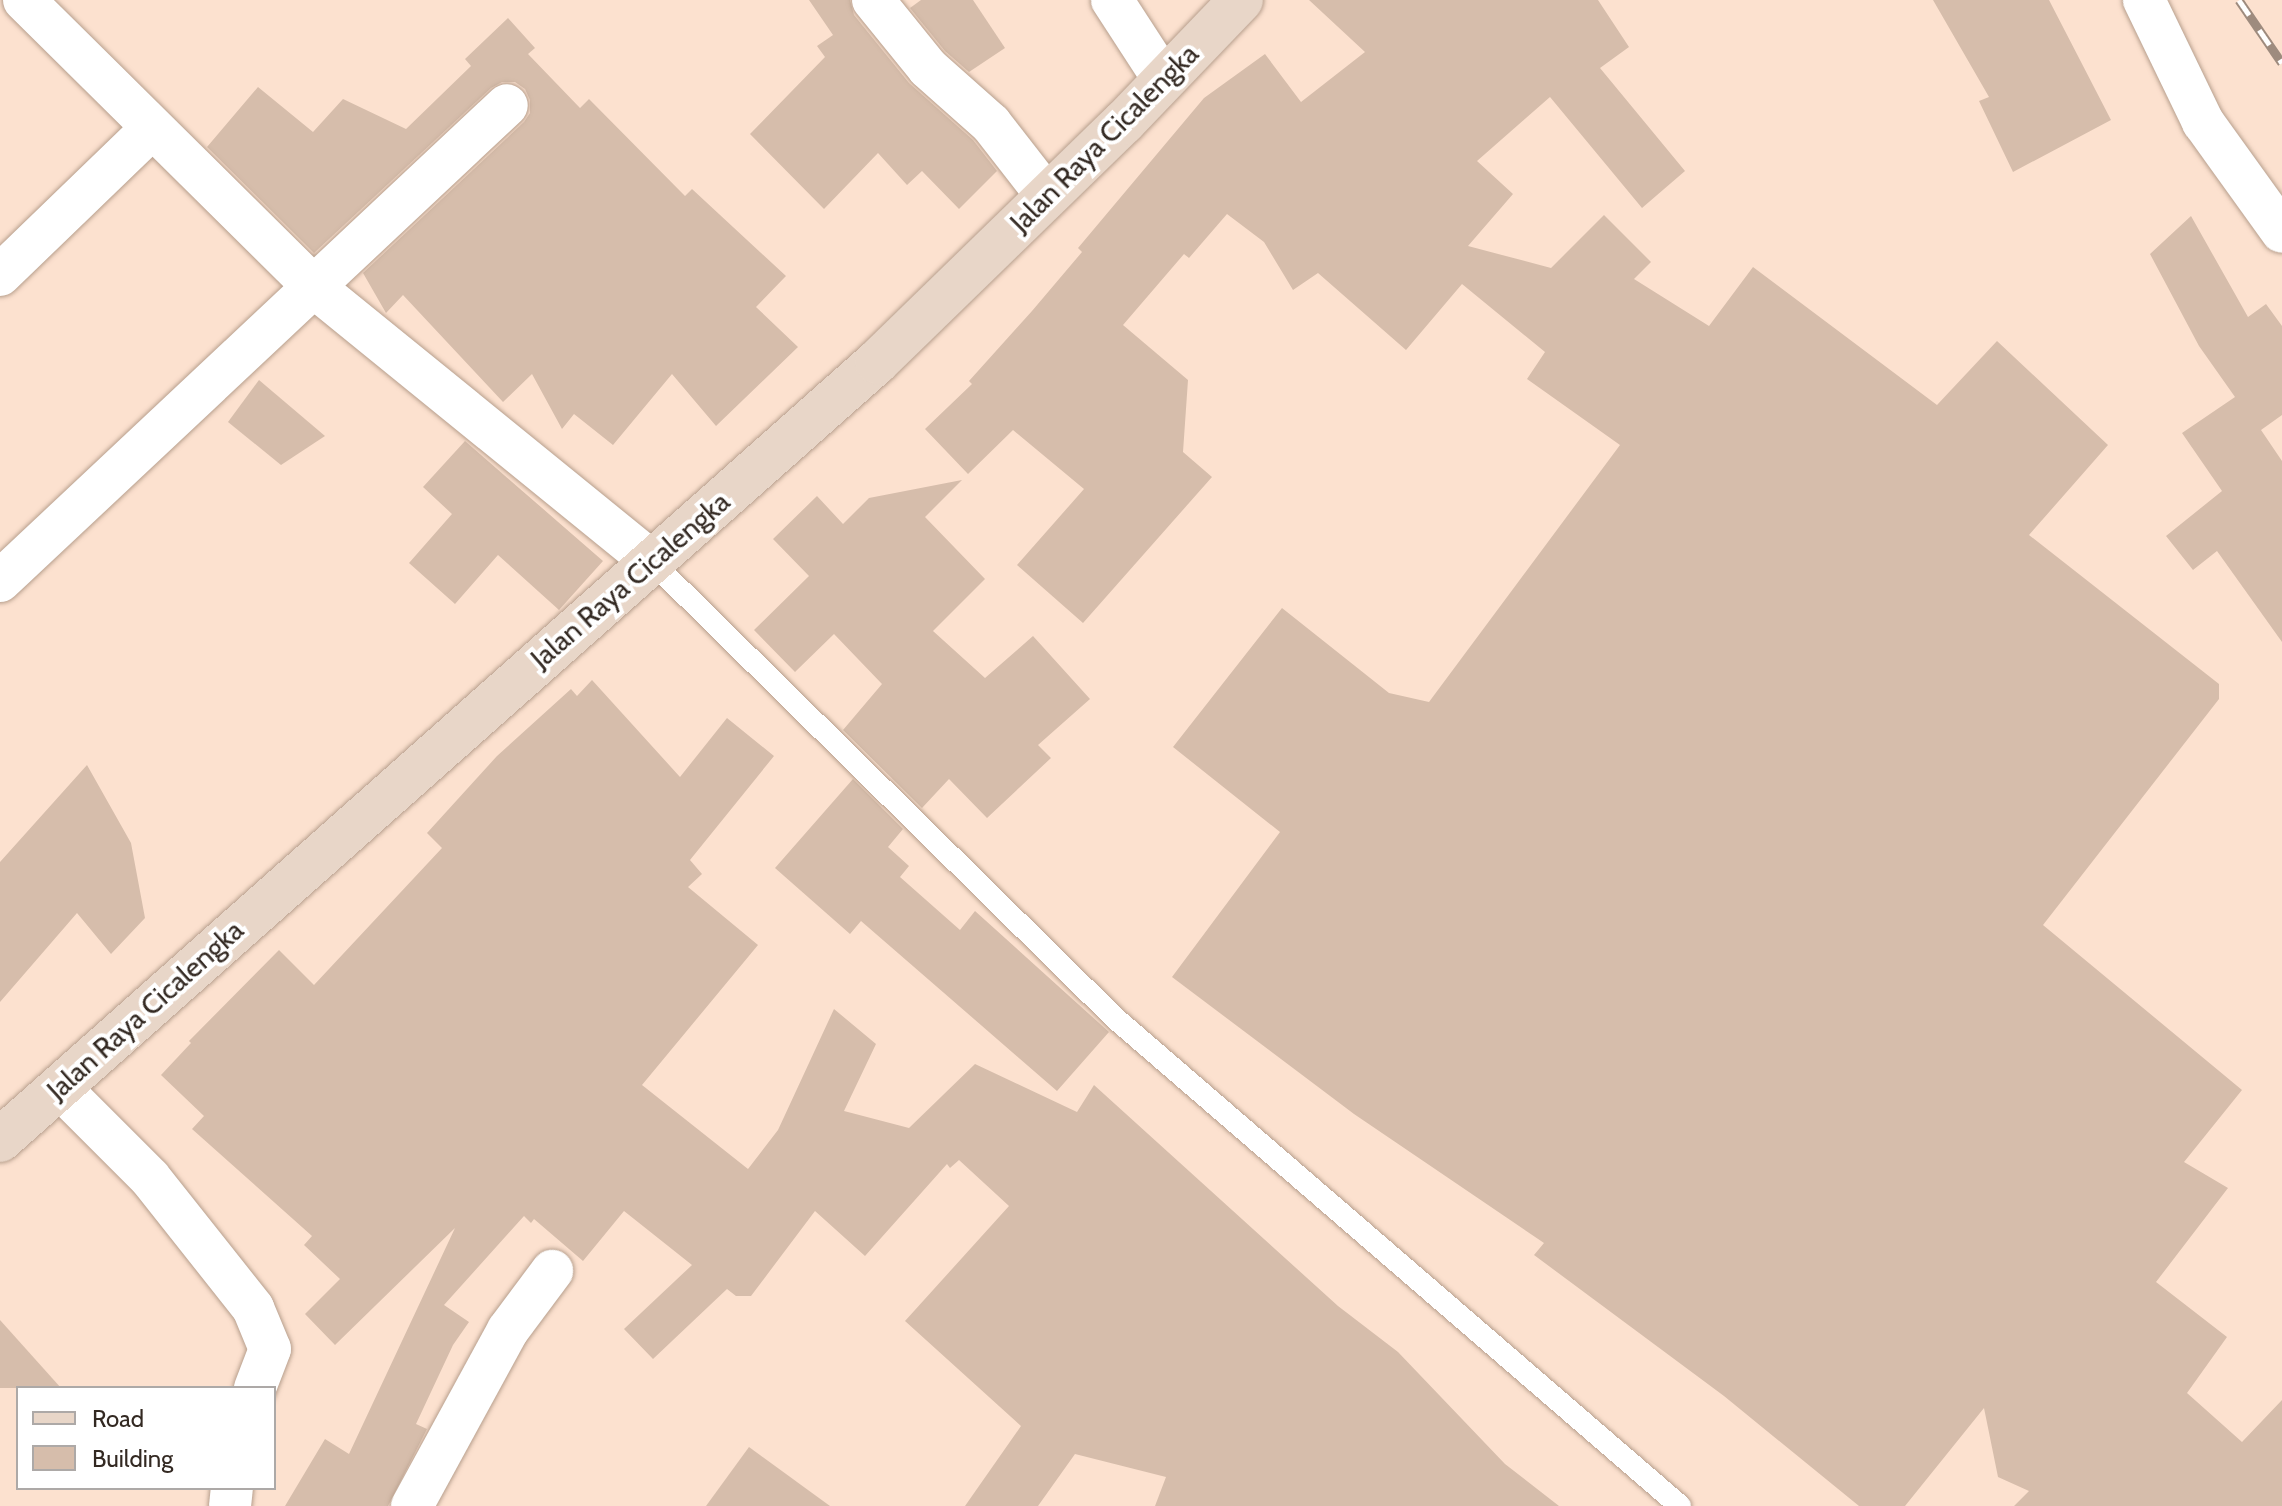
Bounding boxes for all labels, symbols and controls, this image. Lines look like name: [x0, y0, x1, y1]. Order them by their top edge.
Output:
street label: Jalan Raya Cicalengka: [1003, 37, 1205, 239]
street label: Jalan Raya Cicalengka: [524, 485, 736, 675]
street label: Jalan Raya Cicalengka: [40, 913, 250, 1107]
legend: [16, 1386, 276, 1490]
text: Road: [92, 1404, 144, 1433]
text: Building: [92, 1444, 173, 1473]

